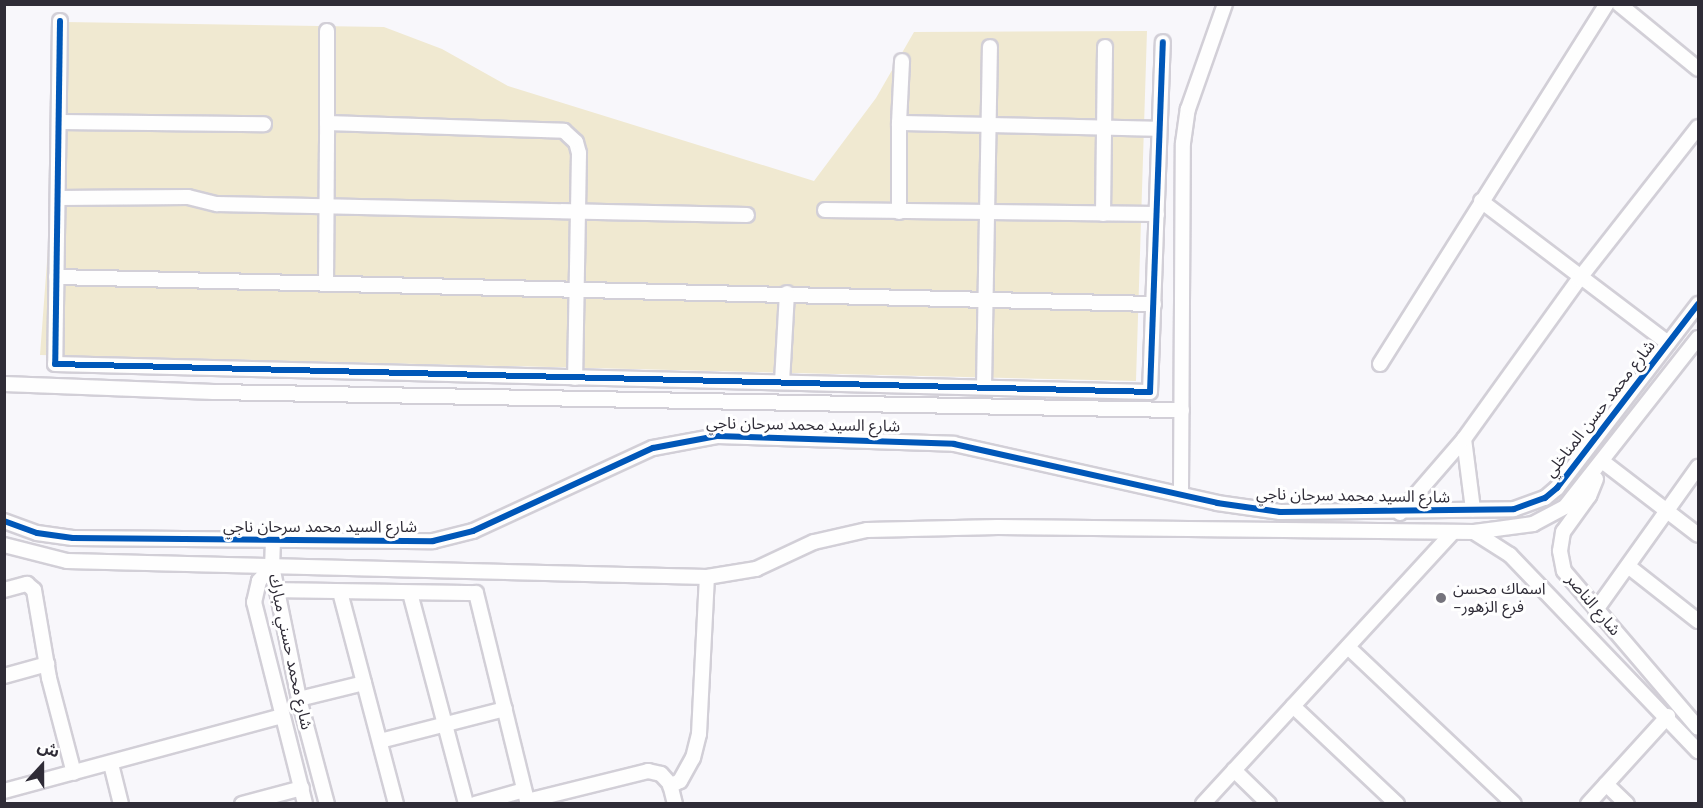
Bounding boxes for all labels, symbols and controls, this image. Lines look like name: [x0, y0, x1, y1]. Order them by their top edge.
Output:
street label: شارع محمد حسن المناخلي: [1541, 337, 1659, 481]
street label: شارع السيد محمد سرحان ناجي: [706, 414, 900, 436]
street label: شارع السيد محمد سرحان ناجي: [1256, 485, 1450, 507]
street label: شارع السيد محمد سرحان ناجي: [223, 517, 417, 537]
street label: شارع الناصر: [1562, 570, 1624, 640]
street label: شارع محمد حسني مبارك: [264, 572, 316, 732]
place label: اسماك محسن -فرع الزهور: [1453, 579, 1545, 617]
marker: اسماك محسن -فرع الزهور: [1434, 591, 1448, 605]
text: ش: [35, 735, 63, 762]
north arrow: [12, 736, 72, 796]

